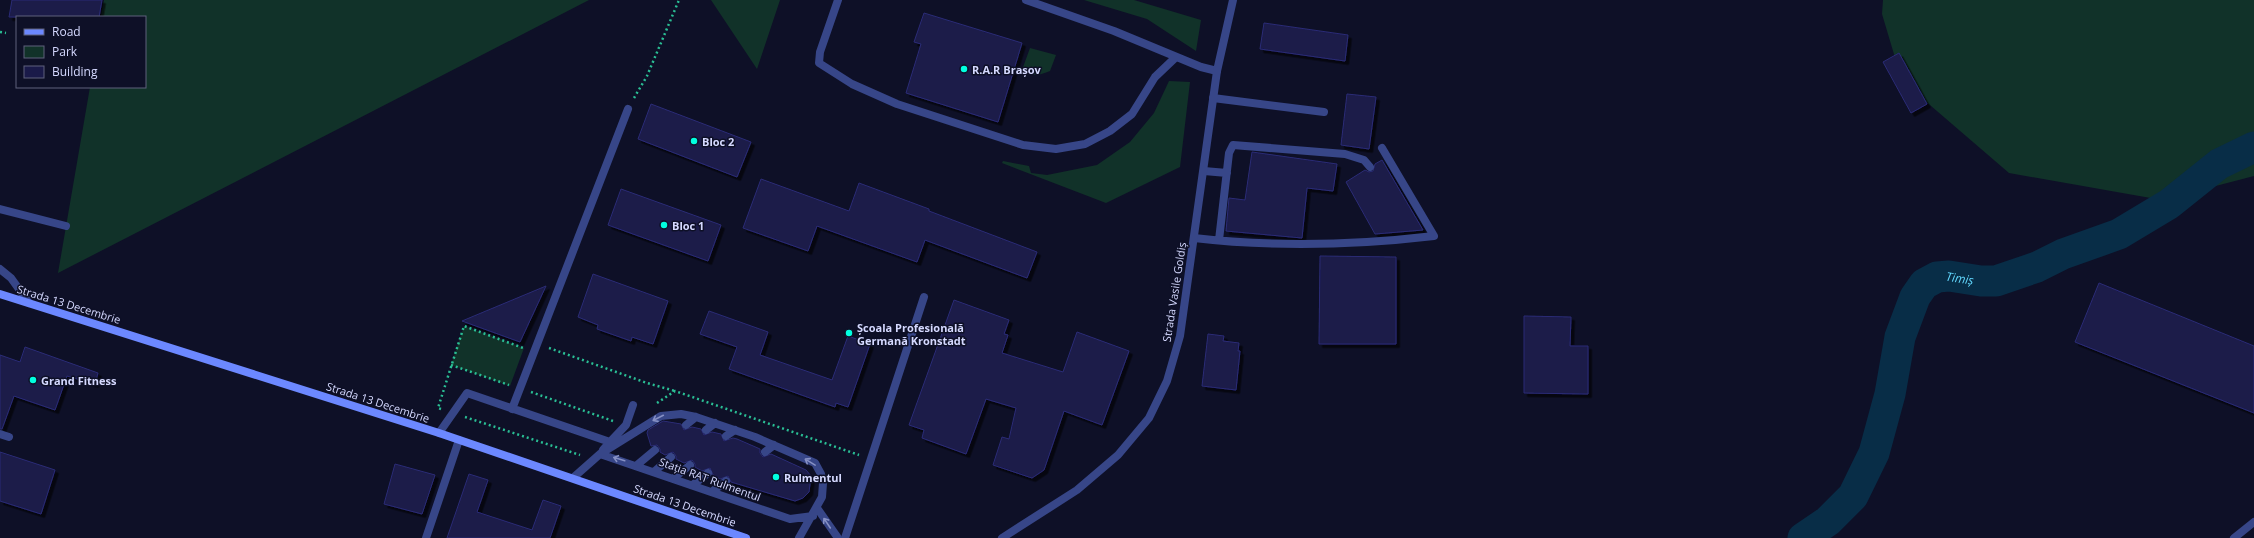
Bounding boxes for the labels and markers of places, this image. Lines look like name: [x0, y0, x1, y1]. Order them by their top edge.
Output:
place label: R.A.R Brașov: [972, 62, 1042, 77]
marker: R.A.R Brașov: [959, 64, 969, 74]
place label: Bloc 2: [702, 134, 734, 149]
marker: Bloc 2: [689, 136, 699, 146]
place label: Bloc 1: [672, 218, 704, 233]
marker: Bloc 1: [659, 220, 669, 230]
place label: Școala Profesională Germană Kronstadt: [857, 320, 966, 348]
marker: Școala Profesională Germană Kronstadt: [844, 328, 854, 338]
place label: Grand Fitness: [41, 373, 117, 388]
marker: Grand Fitness: [28, 375, 38, 385]
place label: Rulmentul: [784, 470, 842, 485]
marker: Rulmentul: [771, 472, 781, 482]

